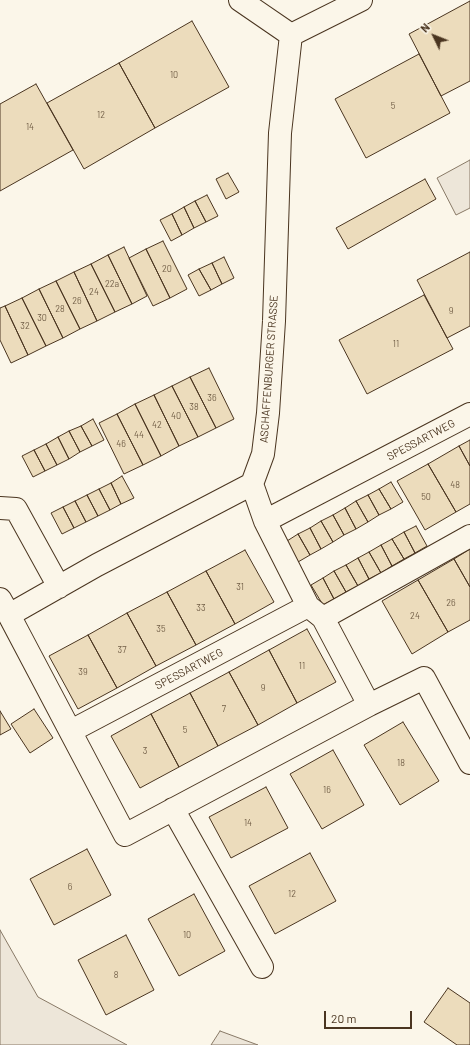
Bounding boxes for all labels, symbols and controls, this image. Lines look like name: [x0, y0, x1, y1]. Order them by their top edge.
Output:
north arrow: [414, 16, 454, 56]
text: N: [418, 20, 432, 35]
house number: 10: [170, 70, 178, 80]
house number: 5: [391, 101, 395, 111]
house number: 12: [97, 110, 105, 120]
house number: 14: [26, 122, 34, 132]
house number: 20: [162, 264, 172, 274]
house number: 22a: [105, 279, 119, 289]
house number: 24: [89, 287, 99, 297]
street label: ASCHAFFENBURGER STRASSE: [257, 295, 281, 443]
house number: 26: [72, 296, 82, 306]
house number: 28: [55, 304, 65, 314]
house number: 9: [449, 306, 453, 316]
house number: 30: [37, 313, 47, 323]
house number: 32: [20, 321, 30, 331]
house number: 11: [393, 339, 399, 349]
house number: 36: [207, 393, 217, 403]
house number: 38: [189, 402, 199, 412]
house number: 40: [171, 411, 181, 421]
street label: SPESSARTWEG: [385, 417, 457, 463]
house number: 42: [152, 420, 162, 430]
house number: 44: [134, 430, 144, 440]
house number: 46: [116, 439, 126, 449]
house number: 48: [450, 480, 460, 490]
house number: 50: [421, 492, 431, 502]
house number: 31: [236, 582, 244, 592]
house number: 26: [446, 598, 456, 608]
house number: 33: [196, 603, 206, 613]
house number: 24: [410, 611, 420, 621]
house number: 35: [156, 624, 166, 634]
house number: 37: [118, 645, 126, 655]
street label: SPESSARTWEG: [153, 646, 225, 692]
house number: 11: [299, 661, 305, 671]
house number: 39: [78, 667, 88, 677]
house number: 9: [261, 683, 265, 693]
house number: 7: [222, 704, 226, 714]
house number: 5: [183, 725, 187, 735]
house number: 3: [143, 746, 147, 756]
house number: 18: [397, 758, 405, 768]
house number: 16: [323, 785, 331, 795]
house number: 14: [244, 818, 252, 828]
house number: 6: [68, 882, 72, 892]
house number: 12: [288, 889, 296, 899]
house number: 10: [183, 930, 191, 940]
house number: 8: [114, 970, 118, 980]
scale bar: [326, 1003, 414, 1029]
text: 20 m: [331, 1011, 357, 1025]

